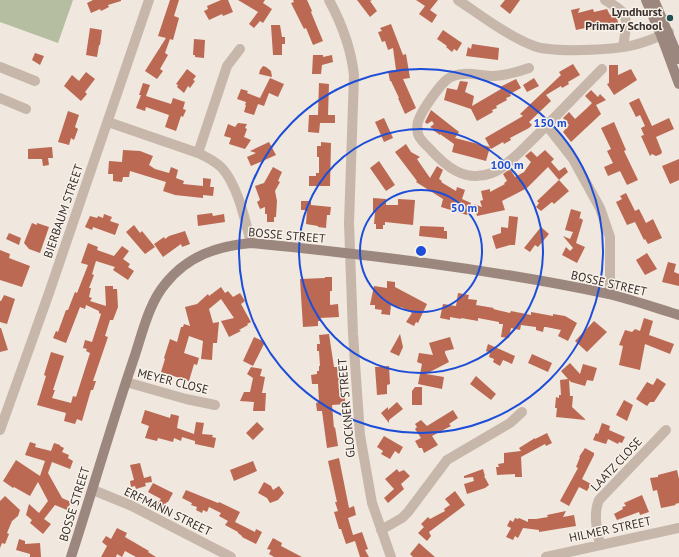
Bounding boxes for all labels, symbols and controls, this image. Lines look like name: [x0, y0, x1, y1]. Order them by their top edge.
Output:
place label: Lyndhurst Primary School: [585, 4, 663, 33]
marker: Lyndhurst Primary School: [665, 13, 675, 23]
text: 150 m: [533, 115, 567, 130]
text: 100 m: [490, 157, 524, 172]
street label: BIERBAUM STREET: [40, 162, 86, 260]
text: 50 m: [451, 200, 477, 215]
street label: BOSSE STREET: [248, 224, 326, 246]
centre of rings: [414, 244, 428, 258]
street label: BOSSE STREET: [570, 267, 649, 299]
street label: GLOCKNER STREET: [334, 357, 358, 458]
street label: MEYER CLOSE: [136, 365, 210, 397]
street label: LAATZ CLOSE: [587, 434, 645, 494]
street label: BOSSE STREET: [56, 465, 93, 543]
street label: ERFMANN STREET: [122, 483, 214, 539]
street label: HILMER STREET: [567, 513, 653, 545]

